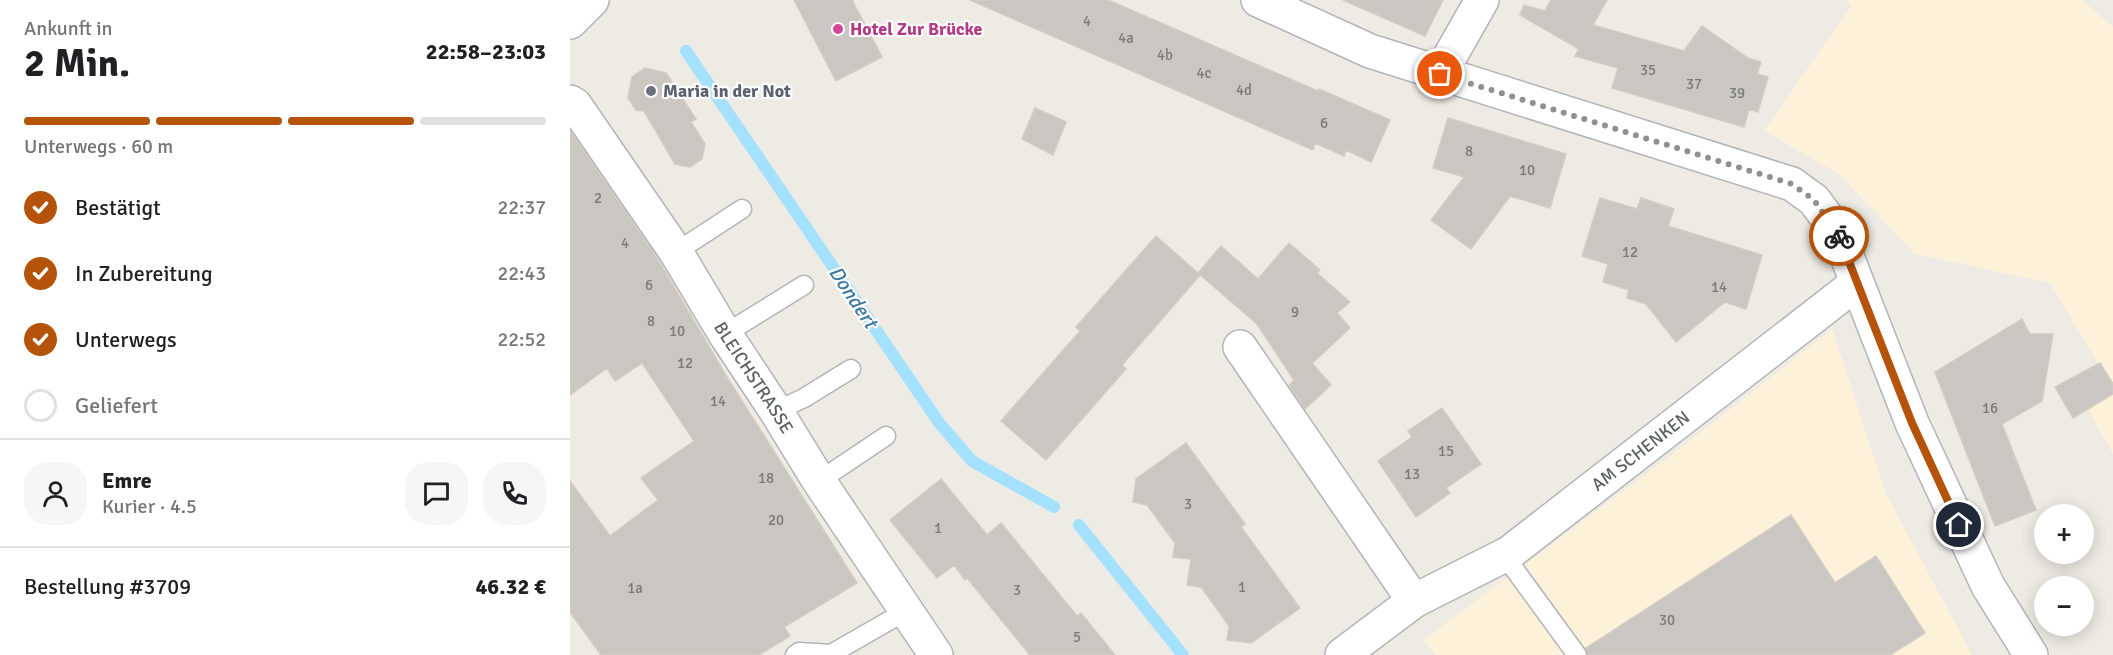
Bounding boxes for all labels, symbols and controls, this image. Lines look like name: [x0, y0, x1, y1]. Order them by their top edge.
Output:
house number: 4: [1083, 12, 1091, 30]
text: Ankunft in: [24, 16, 112, 41]
place label: Hotel Zur Brücke: [850, 18, 983, 40]
marker: Hotel Zur Brücke: [831, 22, 845, 36]
house number: 4a: [1118, 29, 1134, 47]
text: 22:58–23:03: [426, 38, 546, 65]
text: 2 Min.: [24, 39, 130, 87]
house number: 4b: [1157, 46, 1173, 64]
pin: [1414, 48, 1465, 99]
icon: bag: [1423, 57, 1456, 90]
house number: 35: [1640, 61, 1656, 79]
house number: 4c: [1196, 64, 1212, 82]
house number: 37: [1686, 75, 1702, 93]
place label: Maria in der Not: [663, 80, 791, 102]
house number: 4d: [1236, 81, 1252, 99]
marker: Maria in der Not: [644, 84, 658, 98]
house number: 39: [1729, 84, 1745, 102]
house number: 6: [1320, 114, 1328, 132]
text: Unterwegs · 60 m: [24, 134, 173, 159]
house number: 8: [1465, 142, 1473, 160]
house number: 10: [1519, 161, 1535, 179]
house number: 2: [594, 189, 602, 207]
icon: check: [24, 191, 57, 224]
text: Bestätigt: [75, 194, 161, 221]
text: 22:37: [497, 195, 546, 220]
courier: [1809, 206, 1869, 266]
icon: bike: [1823, 220, 1856, 253]
house number: 4: [621, 234, 629, 252]
house number: 12: [1622, 243, 1638, 261]
icon: check: [24, 257, 57, 290]
text: In Zubereitung: [75, 260, 213, 287]
text: 22:43: [497, 261, 546, 286]
water label: Dondert: [823, 261, 884, 335]
house number: 6: [645, 276, 653, 294]
house number: 14: [1711, 278, 1727, 296]
house number: 9: [1291, 303, 1299, 321]
house number: 8: [647, 312, 655, 330]
street label: BLEICHSTRASSE: [709, 318, 798, 438]
house number: 10: [669, 322, 685, 340]
icon: check: [24, 323, 57, 356]
text: Unterwegs: [75, 326, 177, 353]
text: 22:52: [497, 327, 546, 352]
house number: 12: [677, 354, 693, 372]
text: Geliefert: [75, 392, 158, 419]
house number: 14: [710, 392, 726, 410]
house number: 16: [1982, 399, 1998, 417]
street label: AM SCHENKEN: [1587, 406, 1694, 496]
house number: 15: [1438, 442, 1454, 460]
button: person: [24, 462, 87, 525]
button: chat: [405, 462, 468, 525]
button: phone: [483, 462, 546, 525]
house number: 13: [1404, 465, 1420, 483]
text: Emre: [102, 467, 152, 494]
house number: 18: [758, 469, 774, 487]
text: Kurier · 4.5: [102, 494, 197, 519]
house number: 3: [1184, 495, 1192, 513]
pin: [1933, 499, 1984, 550]
map controls: [2034, 504, 2094, 636]
button: +: [2034, 504, 2094, 564]
icon: home: [1942, 508, 1975, 541]
house number: 20: [768, 511, 784, 529]
house number: 1: [934, 519, 942, 537]
text: Bestellung #3709: [24, 573, 191, 600]
text: 46.32 €: [475, 573, 546, 600]
button: −: [2034, 576, 2094, 636]
house number: 1: [1238, 578, 1246, 596]
house number: 1a: [627, 579, 643, 597]
house number: 3: [1013, 581, 1021, 599]
house number: 30: [1659, 611, 1675, 629]
house number: 5: [1073, 628, 1081, 646]

